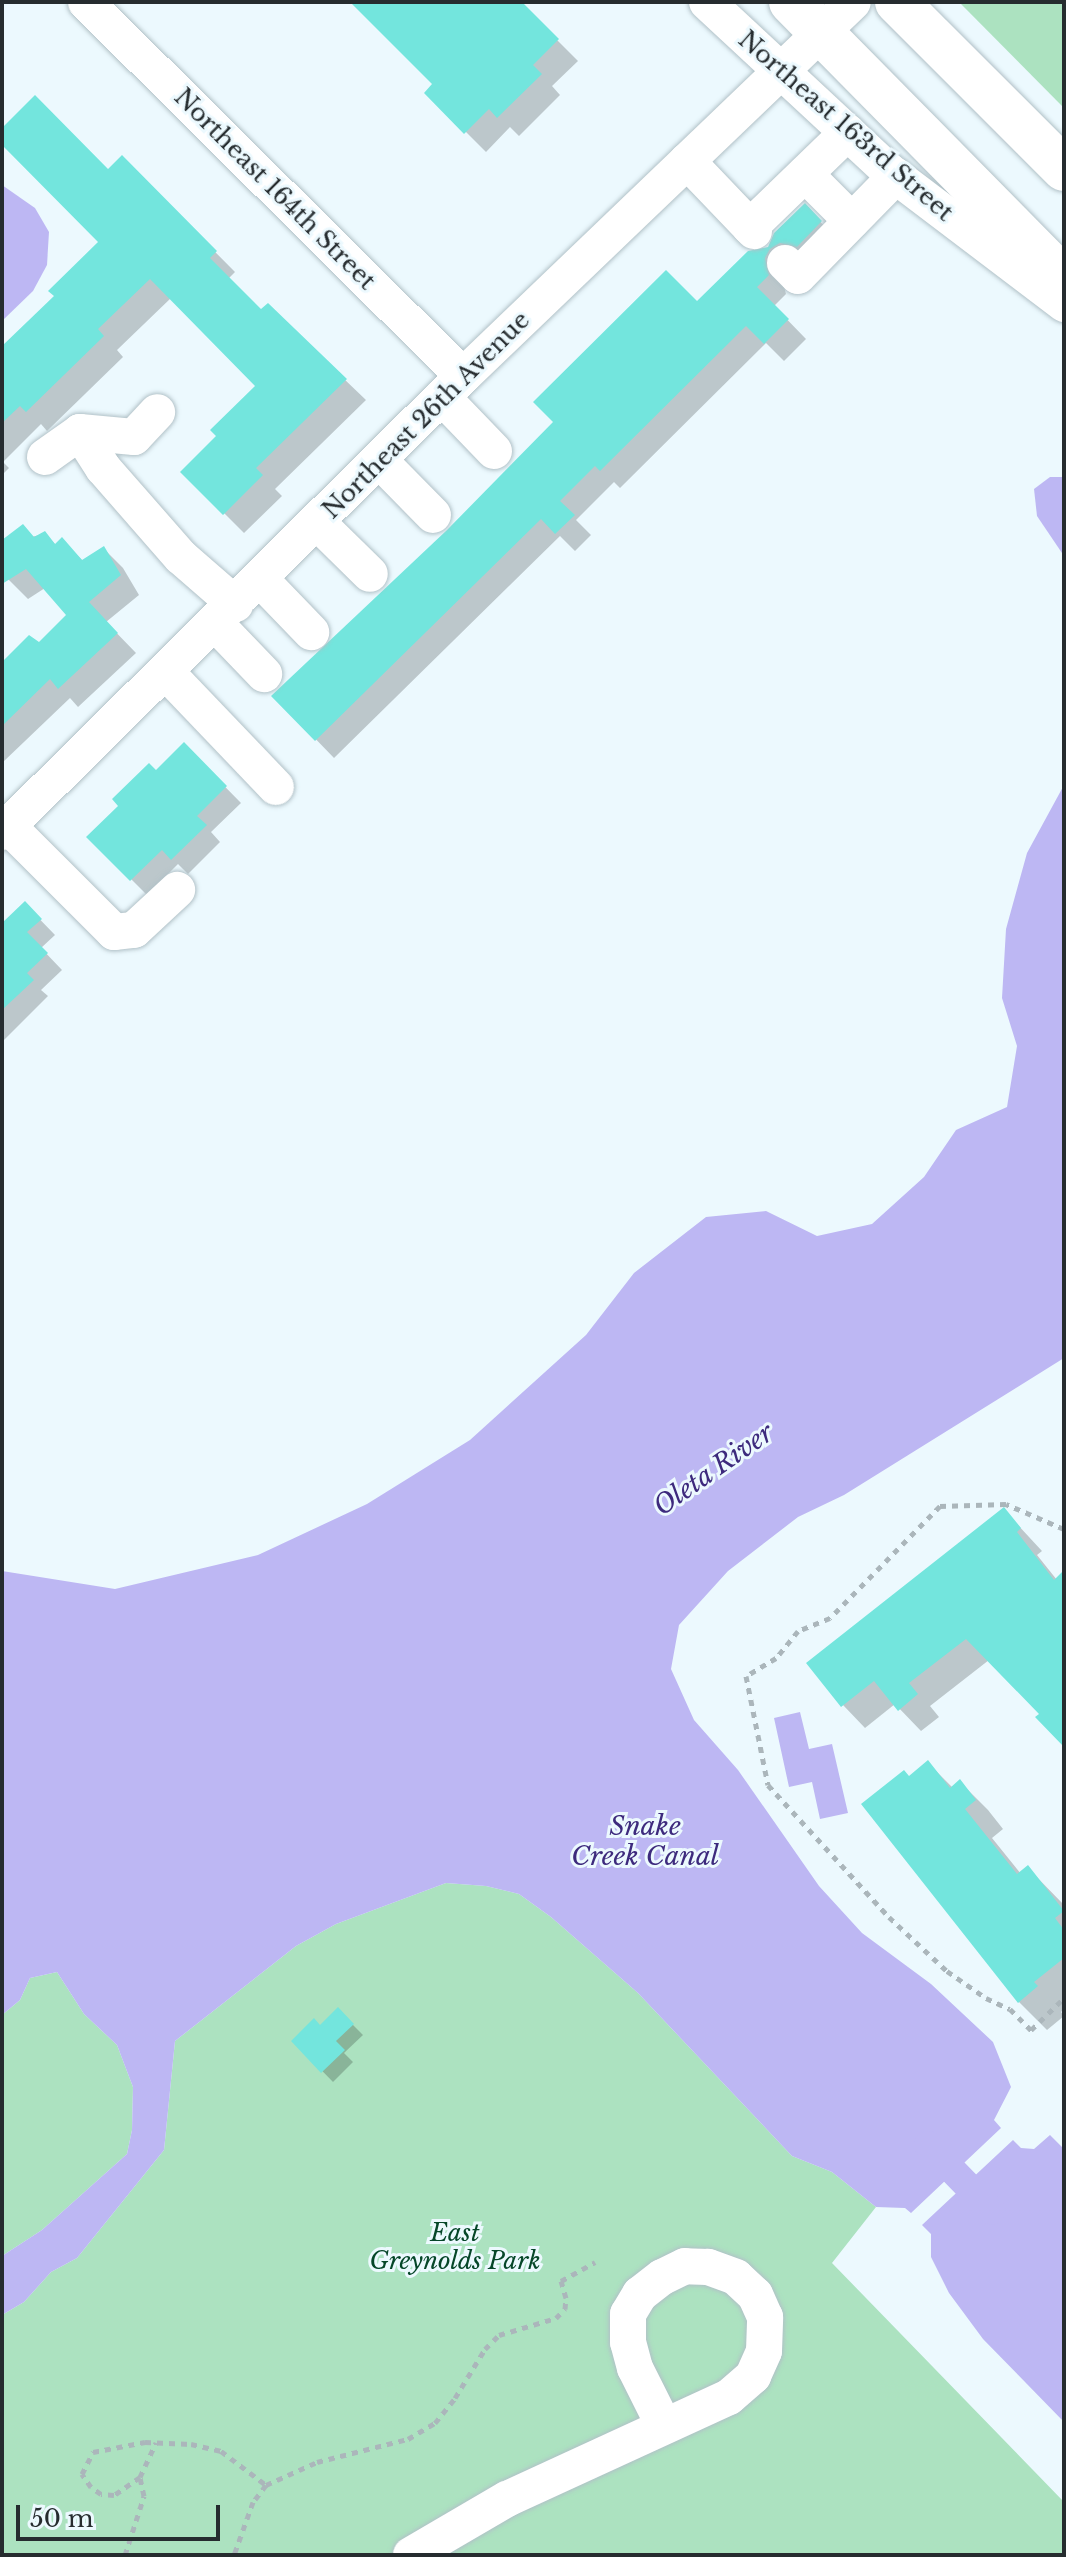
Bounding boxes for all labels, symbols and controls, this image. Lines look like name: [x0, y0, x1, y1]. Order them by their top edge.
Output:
street label: Northeast 163rd Street: [733, 25, 959, 227]
street label: Northeast 164th Street: [169, 83, 381, 295]
street label: Northeast 26th Avenue: [316, 305, 536, 525]
water label: Oleta River: [648, 1417, 780, 1523]
water label: Snake Creek Canal: [571, 1811, 719, 1872]
park label: East Greynolds Park: [370, 2219, 540, 2275]
scale bar: [20, 2489, 224, 2539]
text: 50 m: [30, 2504, 93, 2533]

